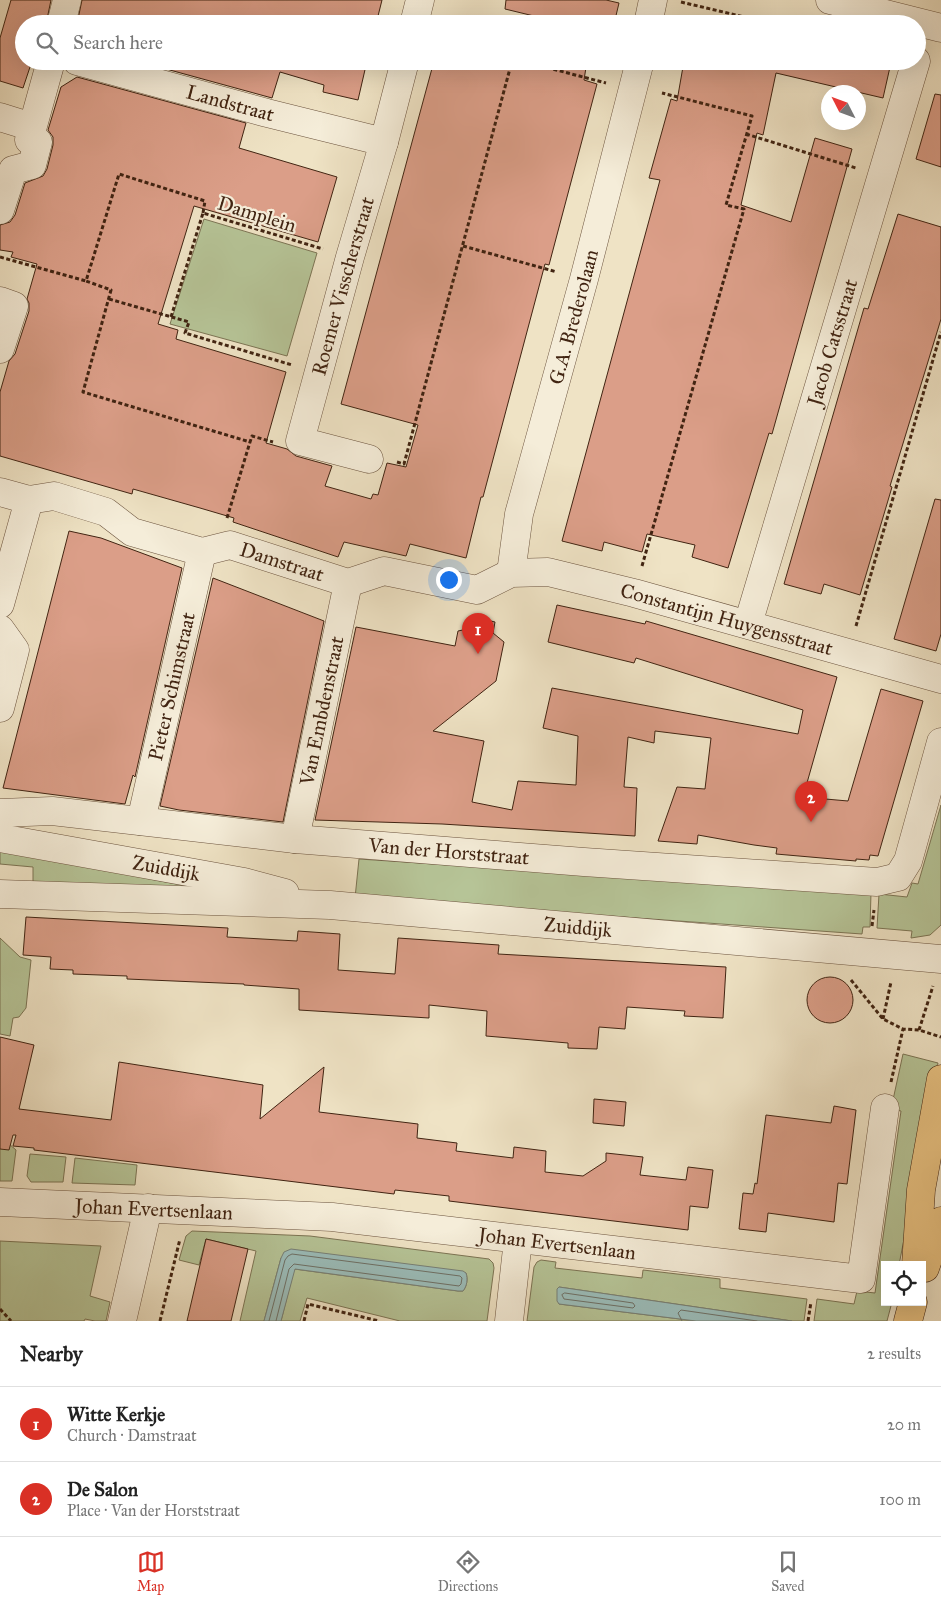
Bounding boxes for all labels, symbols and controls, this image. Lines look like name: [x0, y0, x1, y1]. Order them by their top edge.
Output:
search box: [15, 15, 926, 70]
icon: search: [33, 29, 61, 57]
text: Search here: [73, 31, 163, 54]
street label: Landstraat: [184, 80, 277, 126]
north arrow: [821, 85, 866, 130]
street label: Damplein: [215, 191, 299, 237]
street label: Roemer Visscherstraat: [306, 194, 379, 378]
street label: G.A. Brederolaan: [543, 247, 603, 387]
street label: Jacob Catsstraat: [801, 276, 862, 411]
street label: Damstraat: [237, 537, 327, 587]
your location: [436, 567, 462, 593]
street label: Constantijn Huygensstraat: [618, 578, 836, 660]
street label: Pieter Schimstraat: [143, 610, 200, 763]
pin: 1: [462, 613, 494, 654]
street label: Van Embdenstraat: [294, 634, 349, 788]
pin: 2: [795, 781, 827, 822]
street label: Van der Horststraat: [367, 833, 530, 870]
street label: Zuiddijk: [131, 850, 203, 886]
street label: Zuiddijk: [543, 912, 614, 942]
street label: Johan Evertsenlaan: [72, 1193, 234, 1225]
street label: Johan Evertsenlaan: [475, 1222, 637, 1265]
map controls: [881, 1261, 926, 1306]
button: locate: [881, 1261, 926, 1306]
text: Nearby: [20, 1341, 83, 1367]
text: 2 results: [867, 1344, 921, 1363]
text: Witte Kerkje: [67, 1403, 165, 1426]
text: 1: [33, 1415, 39, 1434]
text: 20 m: [887, 1415, 921, 1434]
text: Church · Damstraat: [67, 1426, 197, 1445]
text: De Salon: [67, 1478, 138, 1501]
text: 2: [32, 1490, 40, 1509]
text: 100 m: [879, 1490, 921, 1509]
text: Place · Van der Horststraat: [67, 1501, 240, 1520]
tab: Map: [137, 1548, 165, 1595]
tab: Directions: [438, 1548, 498, 1595]
tab: Saved: [771, 1548, 804, 1595]

